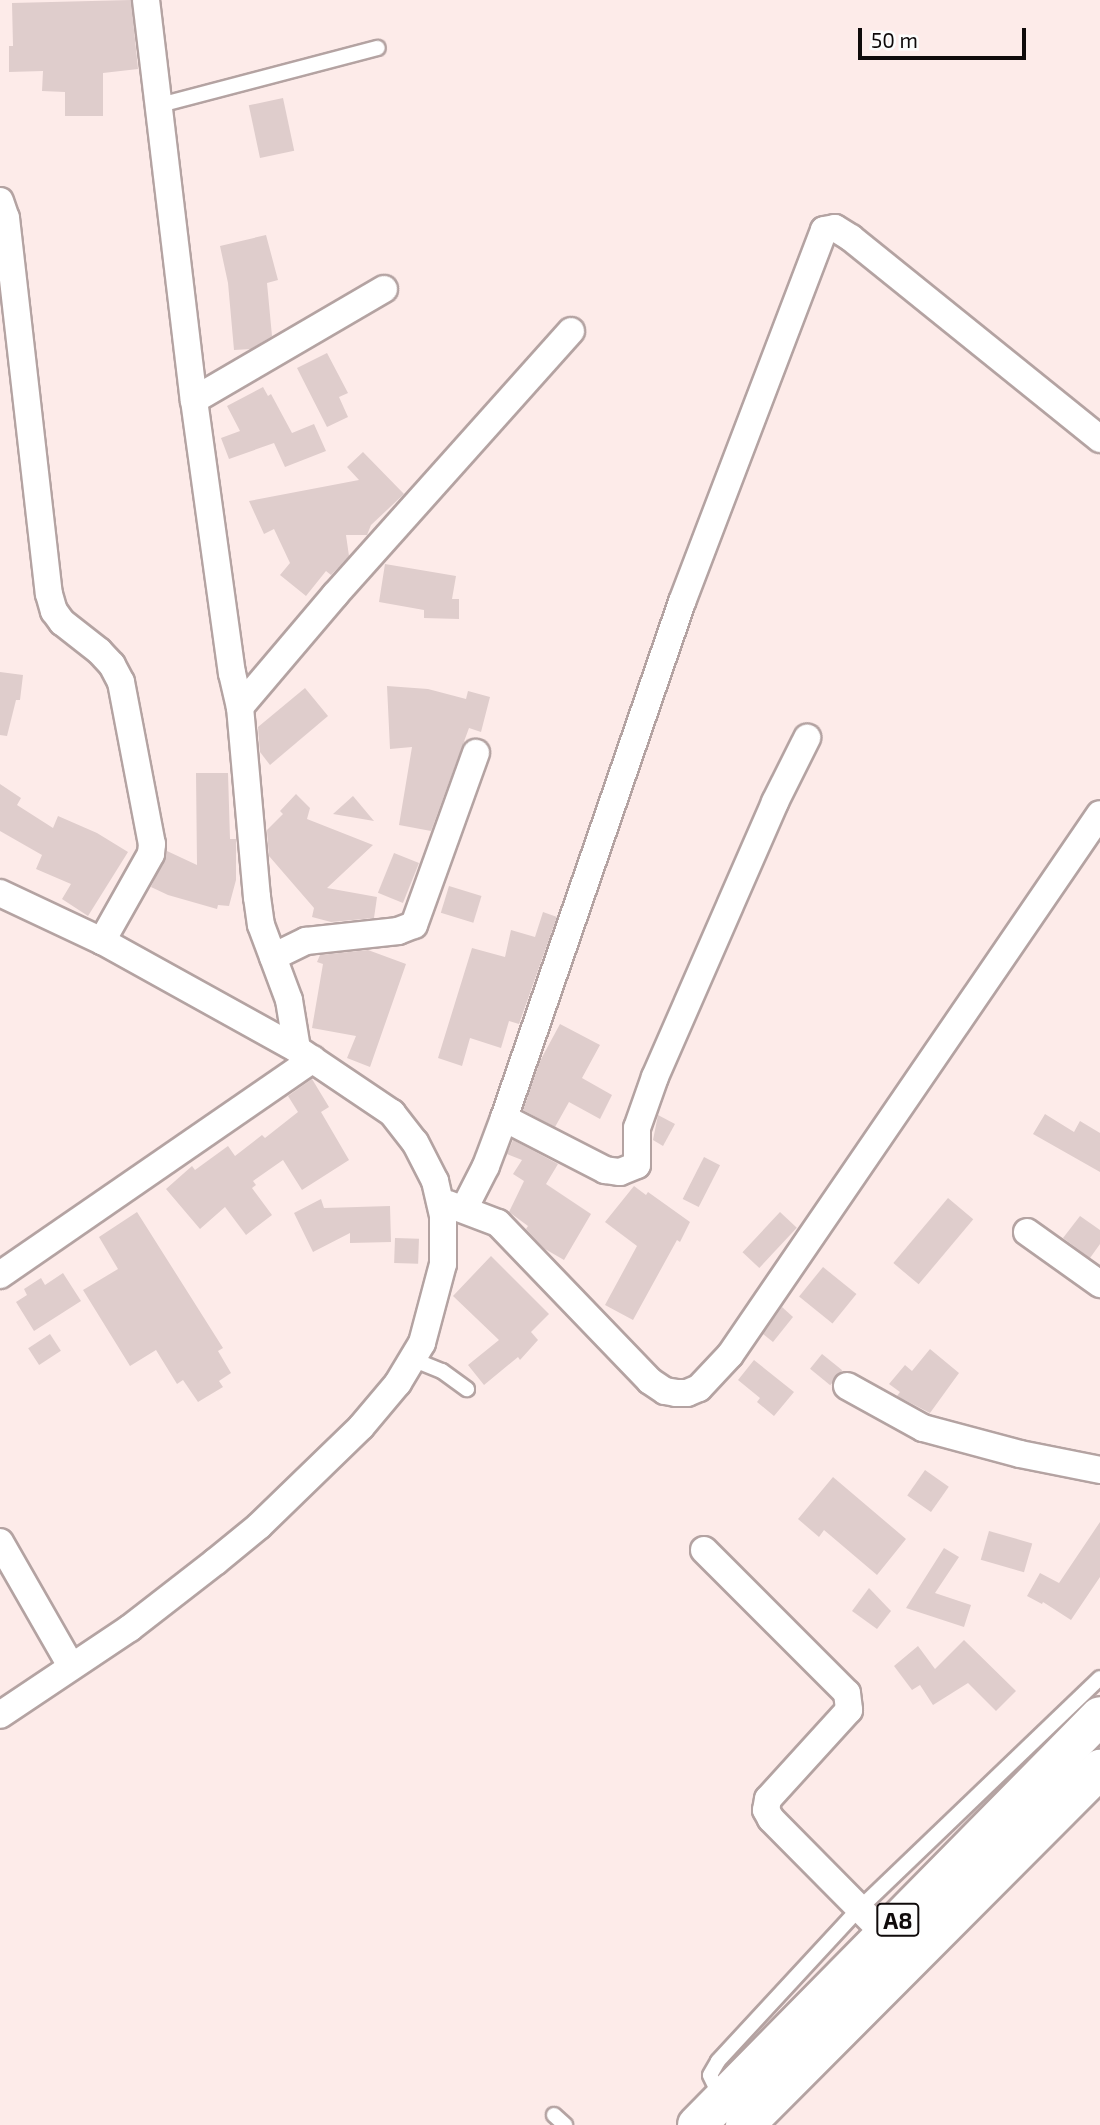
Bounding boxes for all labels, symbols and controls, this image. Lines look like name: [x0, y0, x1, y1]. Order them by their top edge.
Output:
scale bar: [862, 14, 1030, 58]
text: 50 m: [871, 27, 918, 52]
road number: A8: [875, 1900, 921, 1940]

